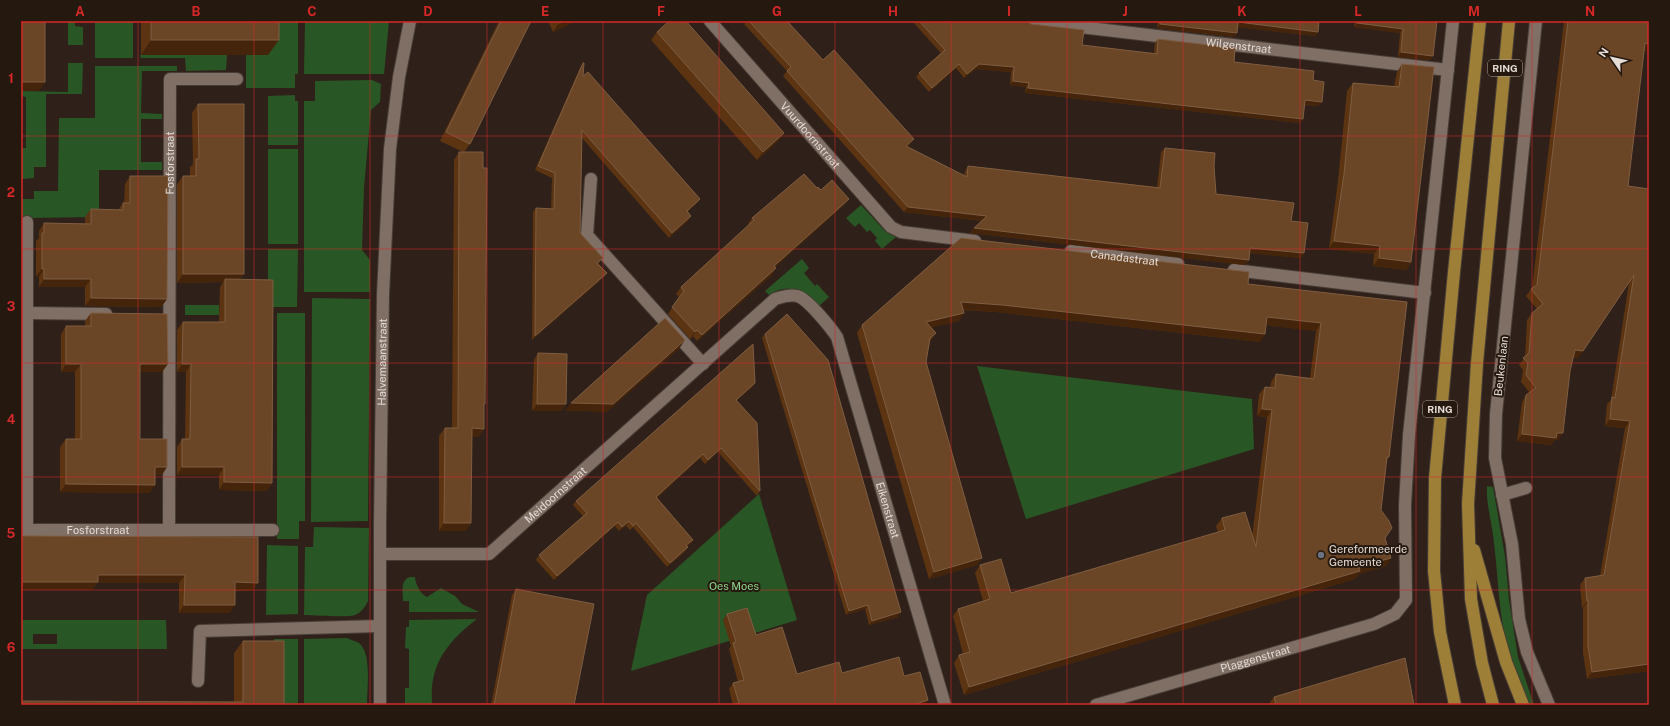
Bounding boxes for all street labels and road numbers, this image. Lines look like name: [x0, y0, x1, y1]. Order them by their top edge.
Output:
street label: Wilgenstraat: [1205, 36, 1272, 55]
road number: RING: [1488, 60, 1522, 76]
street label: Vuurdoornstraat: [778, 100, 843, 171]
street label: Fosforstraat: [164, 131, 176, 195]
street label: Canadastraat: [1090, 247, 1159, 268]
street label: Halvemaanstraat: [376, 318, 389, 406]
street label: Beukenlaan: [1492, 335, 1510, 397]
road number: RING: [1423, 401, 1457, 417]
street label: Meidoornstraat: [522, 464, 589, 525]
street label: Eikenstraat: [874, 481, 902, 540]
street label: Fosforstraat: [67, 524, 130, 536]
street label: Plaggenstraat: [1219, 643, 1292, 674]

